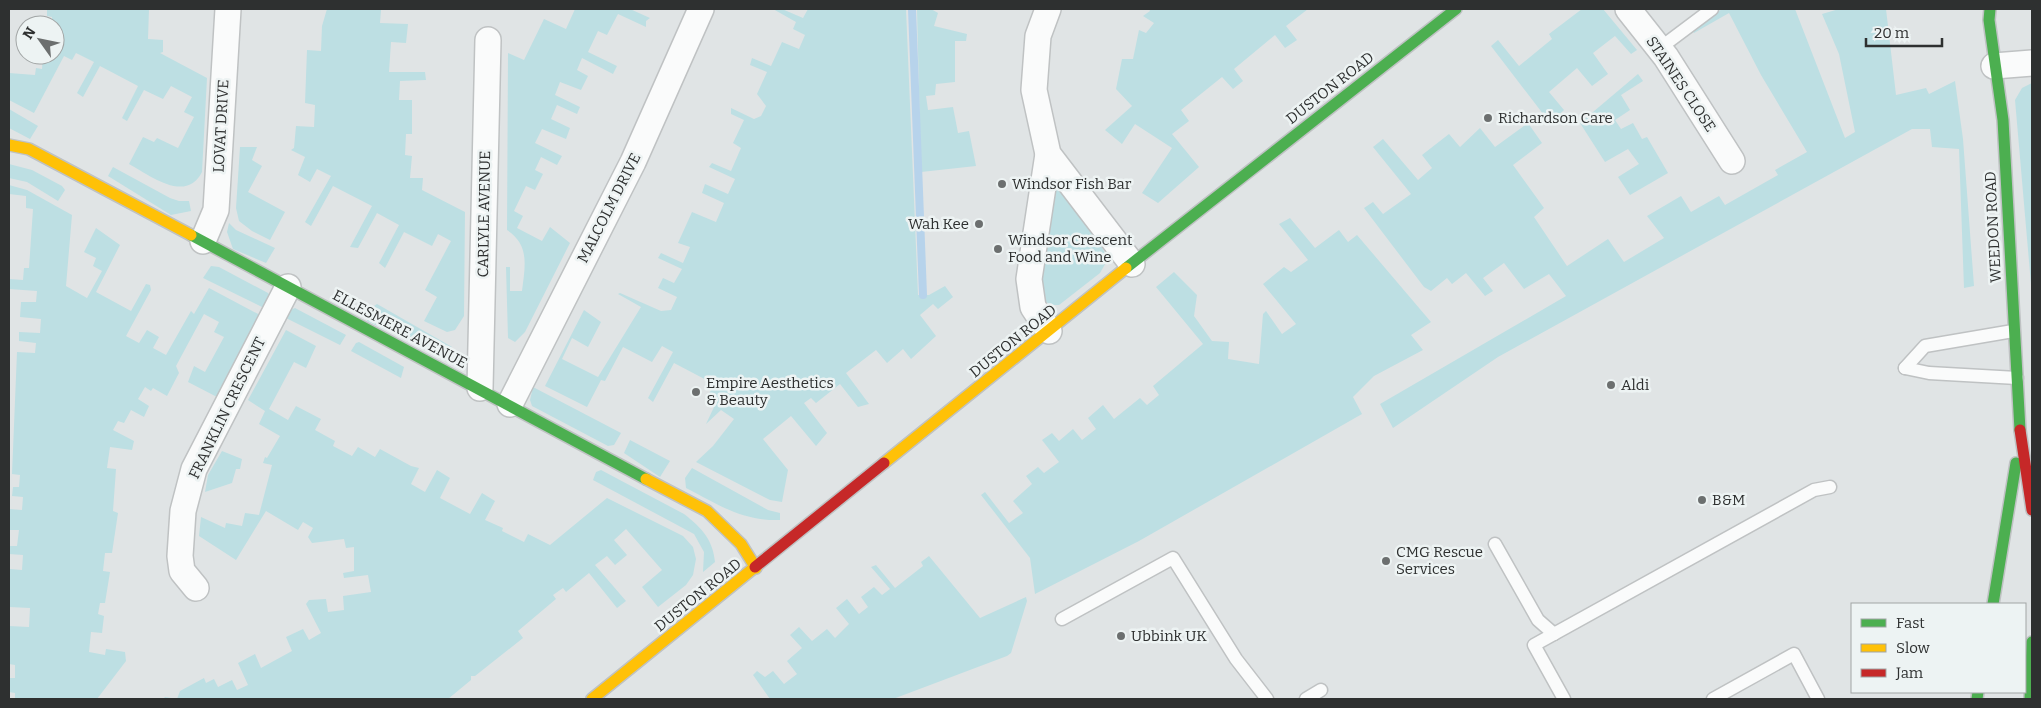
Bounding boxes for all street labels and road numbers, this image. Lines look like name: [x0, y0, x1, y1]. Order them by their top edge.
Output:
street label: STAINES CLOSE: [1642, 33, 1720, 135]
street label: DUSTON ROAD: [1283, 48, 1377, 128]
street label: LOVAT DRIVE: [210, 79, 232, 173]
street label: CARLYLE AVENUE: [474, 150, 494, 278]
street label: MALCOLM DRIVE: [574, 150, 644, 266]
street label: WEEDON ROAD: [1981, 171, 2005, 283]
street label: ELLESMERE AVENUE: [330, 286, 470, 372]
street label: DUSTON ROAD: [966, 301, 1060, 381]
street label: FRANKLIN CRESCENT: [185, 334, 269, 482]
street label: DUSTON ROAD: [651, 555, 745, 635]

